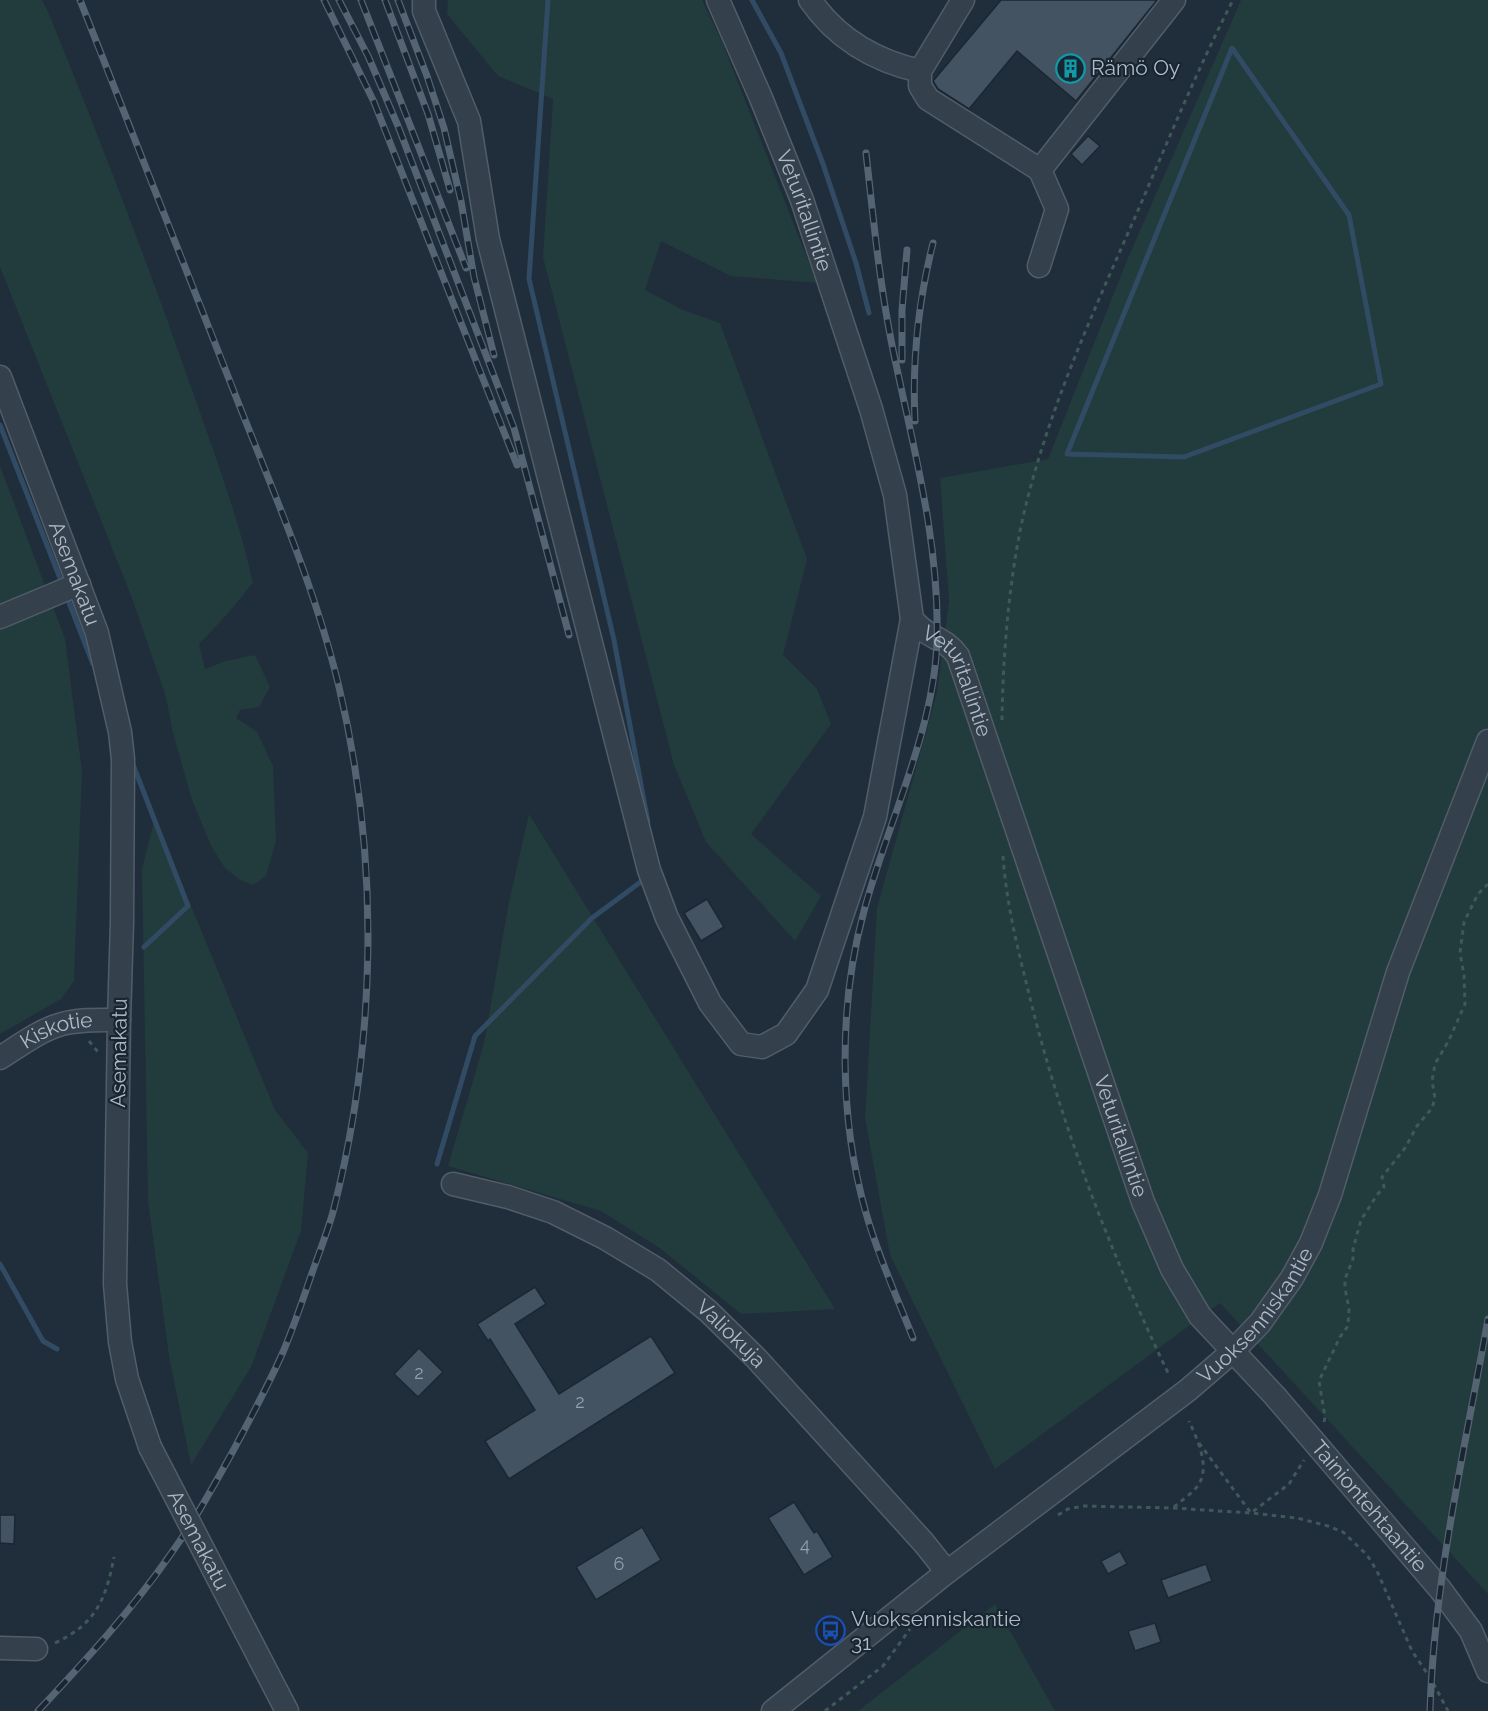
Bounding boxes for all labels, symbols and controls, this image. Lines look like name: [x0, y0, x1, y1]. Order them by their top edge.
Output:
building icon: Rämö Oy: [1054, 52, 1086, 84]
place label: Rämö Oy: [1091, 55, 1180, 80]
street label: Veturitallintie: [771, 146, 838, 275]
street label: Asemakatu: [44, 518, 106, 629]
street label: Veturitallintie: [918, 620, 997, 740]
street label: Asemakatu: [105, 998, 132, 1108]
street label: Kiskotie: [15, 1007, 93, 1054]
street label: Veturitallintie: [1089, 1072, 1153, 1200]
street label: Vuoksenniskantie: [1192, 1243, 1318, 1388]
street label: Valiokuja: [692, 1294, 772, 1373]
house number: 2: [414, 1362, 424, 1383]
house number: 2: [575, 1391, 585, 1412]
street label: Tainiontehtaantie: [1306, 1435, 1433, 1577]
street label: Asemakatu: [163, 1486, 235, 1594]
house number: 4: [800, 1534, 810, 1555]
house number: 6: [614, 1553, 625, 1574]
place label: Vuoksenniskantie 31: [851, 1606, 1021, 1655]
bus stop icon: Vuoksenniskantie 31: [814, 1615, 846, 1647]

